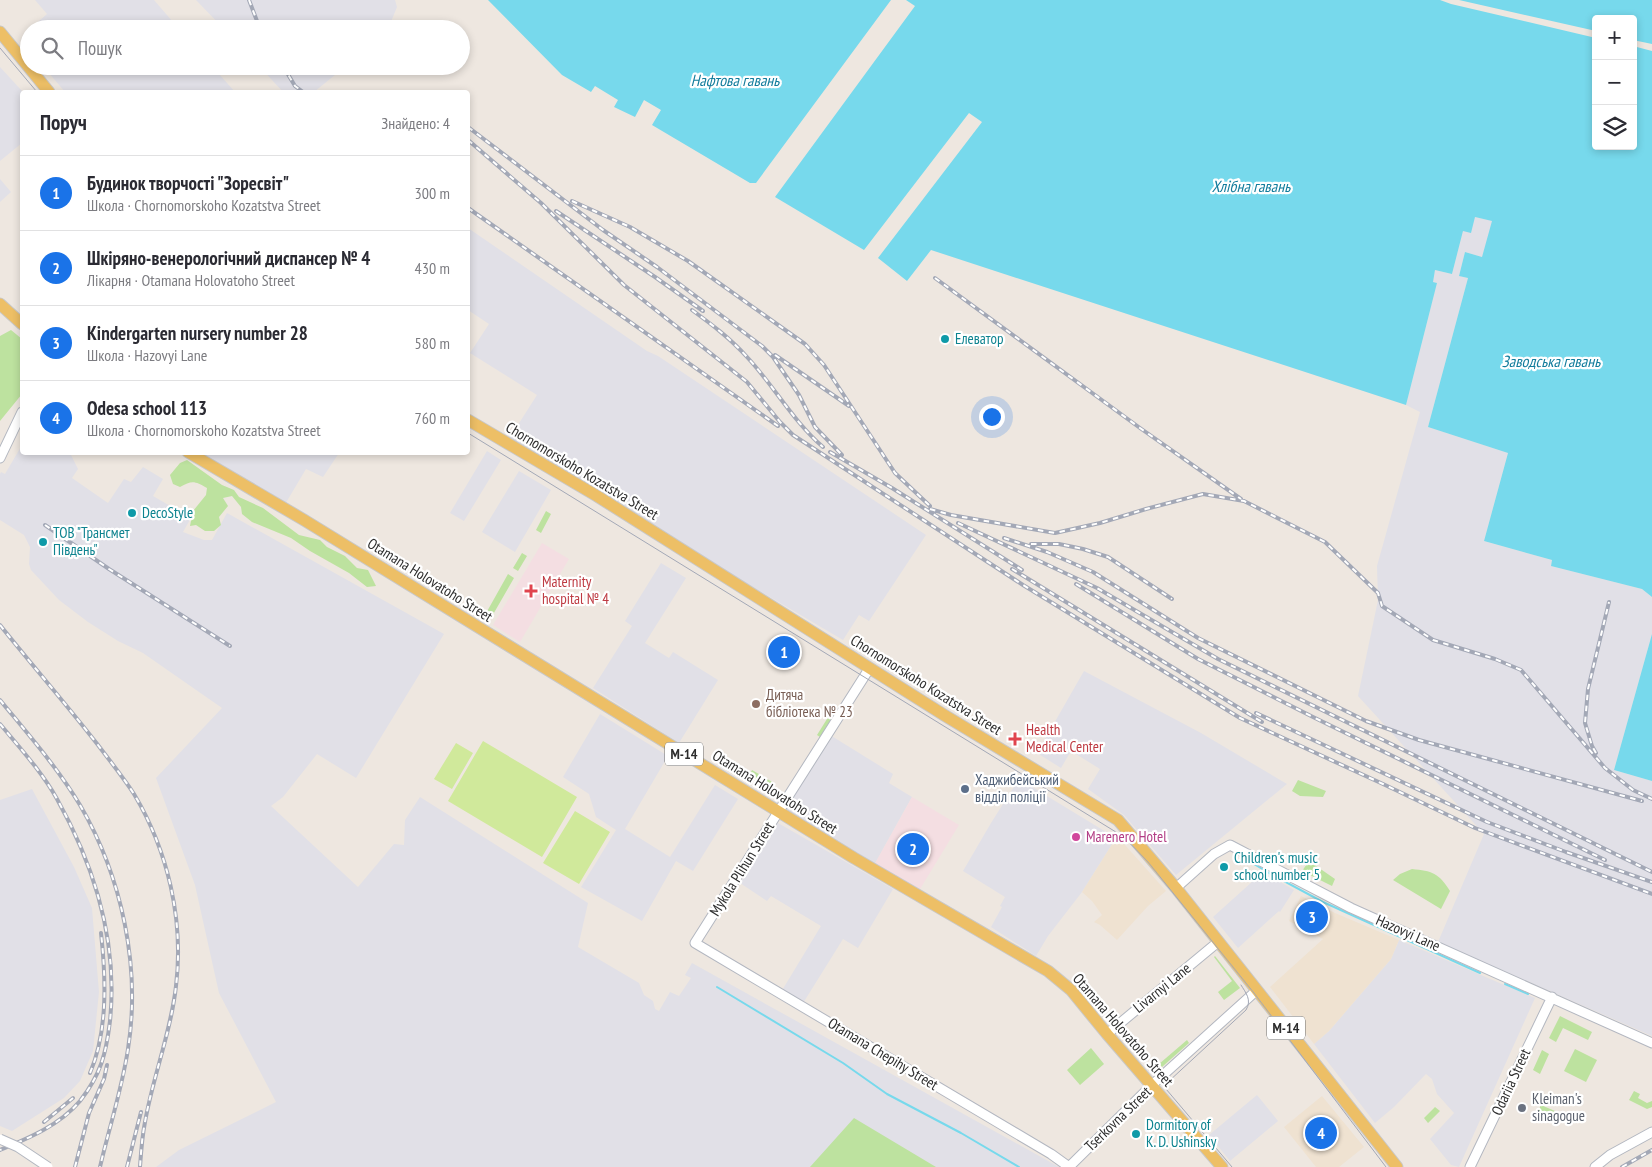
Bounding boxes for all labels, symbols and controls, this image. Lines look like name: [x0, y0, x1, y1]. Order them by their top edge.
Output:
map controls: [1592, 15, 1637, 150]
button: +: [1592, 15, 1637, 60]
search box: [20, 20, 470, 75]
icon: search: [38, 34, 66, 62]
text: Пошук: [78, 36, 122, 60]
button: −: [1592, 60, 1637, 105]
water label: Нафтова гавань: [691, 70, 780, 90]
button: layers: [1592, 105, 1637, 150]
text: Поруч: [40, 109, 87, 136]
text: Знайдено: 4: [381, 113, 450, 133]
text: Будинок творчості "Зоресвіт": [87, 171, 289, 195]
water label: Хлібна гавань: [1212, 176, 1291, 196]
text: 1: [52, 183, 60, 203]
text: 300 m: [415, 183, 450, 203]
text: Школа · Chornomorskoho Kozatstva Street: [87, 195, 321, 215]
text: Шкіряно-венерологічний диспансер № 4: [87, 246, 370, 270]
text: 2: [52, 258, 60, 278]
text: 430 m: [415, 258, 450, 278]
text: Лікарня · Otamana Holovatoho Street: [87, 270, 295, 290]
text: Kindergarten nursery number 28: [87, 321, 308, 345]
place label: Елеватор: [955, 329, 1003, 348]
text: 3: [52, 333, 60, 353]
text: 580 m: [415, 333, 450, 353]
marker: Елеватор: [939, 333, 951, 345]
text: Школа · Hazovyi Lane: [87, 345, 207, 365]
water label: Заводська гавань: [1502, 351, 1601, 371]
text: Odesa school 113: [87, 396, 207, 420]
your location: [979, 404, 1005, 430]
text: 4: [52, 408, 60, 428]
text: 760 m: [415, 408, 450, 428]
street label: Chornomorskoho Kozatstva Street: [502, 417, 662, 524]
text: Школа · Chornomorskoho Kozatstva Street: [87, 420, 321, 440]
place label: DecoStyle: [142, 503, 193, 522]
marker: DecoStyle: [126, 507, 138, 519]
place label: ТОВ "Трансмет Південь": [53, 523, 130, 559]
street label: Otamana Holovatoho Street: [364, 533, 496, 626]
marker: ТОВ "Трансмет Південь": [37, 536, 49, 548]
place label: Maternity hospital № 4: [542, 572, 609, 608]
marker: Maternity hospital № 4: [524, 584, 538, 598]
street label: Chornomorskoho Kozatstva Street: [847, 630, 1005, 739]
pin: 1: [768, 633, 800, 671]
place label: Дитяча бібліотека № 23: [766, 685, 853, 721]
marker: Дитяча бібліотека № 23: [750, 698, 762, 710]
place label: Health Medical Center: [1026, 720, 1104, 756]
marker: Health Medical Center: [1008, 732, 1022, 746]
road number: М-14: [665, 742, 703, 766]
street label: Otamana Holovatoho Street: [709, 745, 841, 838]
place label: Хаджибейський відділ поліції: [975, 770, 1059, 806]
marker: Хаджибейський відділ поліції: [959, 783, 971, 795]
street label: Mykola Plihun Street: [705, 818, 778, 919]
place label: Marenero Hotel: [1086, 827, 1167, 846]
pin: 2: [897, 830, 929, 868]
marker: Marenero Hotel: [1070, 831, 1082, 843]
place label: Children's music school number 5: [1234, 848, 1320, 884]
marker: Children's music school number 5: [1218, 861, 1230, 873]
pin: 3: [1296, 898, 1328, 936]
street label: Hazovyi Lane: [1373, 910, 1443, 955]
street label: Livarnyi Lane: [1129, 959, 1194, 1017]
street label: Otamana Holovatoho Street: [1069, 969, 1178, 1090]
street label: Otamana Chepihy Street: [825, 1013, 942, 1094]
road number: М-14: [1267, 1016, 1305, 1040]
street label: Odariia Street: [1487, 1045, 1534, 1118]
street label: Tserkovna Street: [1080, 1082, 1155, 1155]
place label: Kleiman's sinagogue: [1532, 1089, 1585, 1125]
marker: Kleiman's sinagogue: [1516, 1102, 1528, 1114]
pin: 4: [1305, 1114, 1337, 1152]
place label: Dormitory of K. D. Ushinsky: [1146, 1115, 1217, 1151]
marker: Dormitory of K. D. Ushinsky: [1130, 1128, 1142, 1140]

